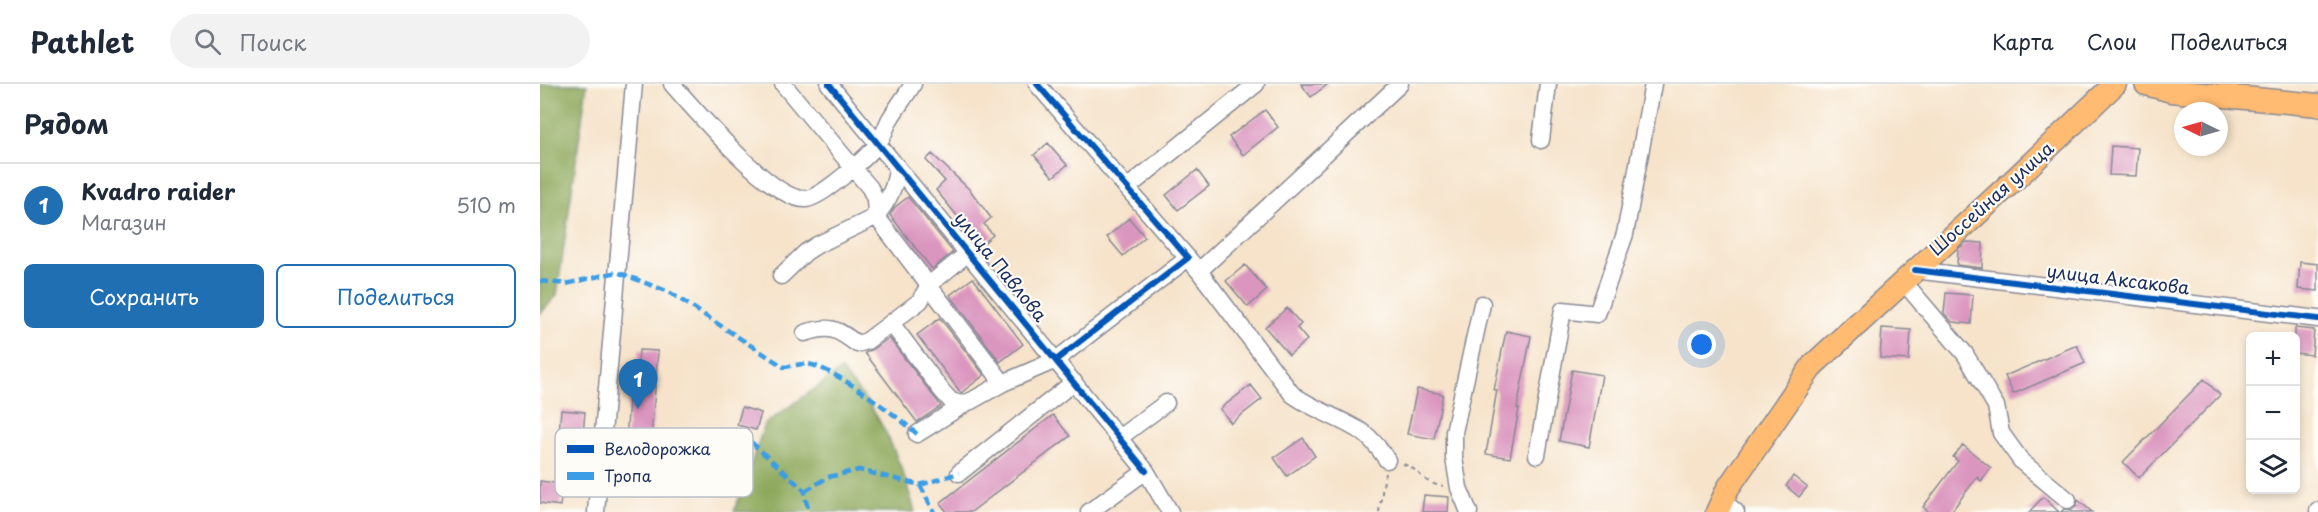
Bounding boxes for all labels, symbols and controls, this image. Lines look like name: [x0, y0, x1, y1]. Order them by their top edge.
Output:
search box: [170, 14, 590, 68]
text: Pathlet: [30, 20, 134, 63]
icon: search: [191, 25, 224, 58]
text: Поиск: [239, 25, 306, 58]
text: Карта: [1992, 25, 2054, 57]
text: Слои: [2087, 25, 2137, 57]
text: Поделиться: [2170, 25, 2288, 57]
north arrow: [2174, 102, 2228, 156]
text: Рядом: [24, 104, 109, 143]
street label: Шоссейная улица: [1923, 134, 2060, 261]
text: Kvadro raider: [81, 174, 235, 207]
text: 1: [39, 190, 48, 220]
text: 510 m: [456, 190, 516, 220]
street label: улица Павлова: [948, 205, 1055, 328]
text: Магазин: [81, 207, 167, 237]
street label: улица Аксакова: [2045, 256, 2192, 301]
button: Сохранить: [24, 264, 264, 328]
button: Поделиться: [276, 264, 516, 328]
your location: [1687, 330, 1716, 359]
map controls: [2246, 332, 2300, 494]
button: +: [2246, 332, 2300, 386]
pin: 1: [618, 360, 658, 409]
button: −: [2246, 386, 2300, 440]
legend: [555, 428, 753, 497]
text: Велодорожка: [604, 436, 711, 460]
button: layers: [2246, 440, 2300, 494]
text: Тропа: [604, 463, 652, 487]

